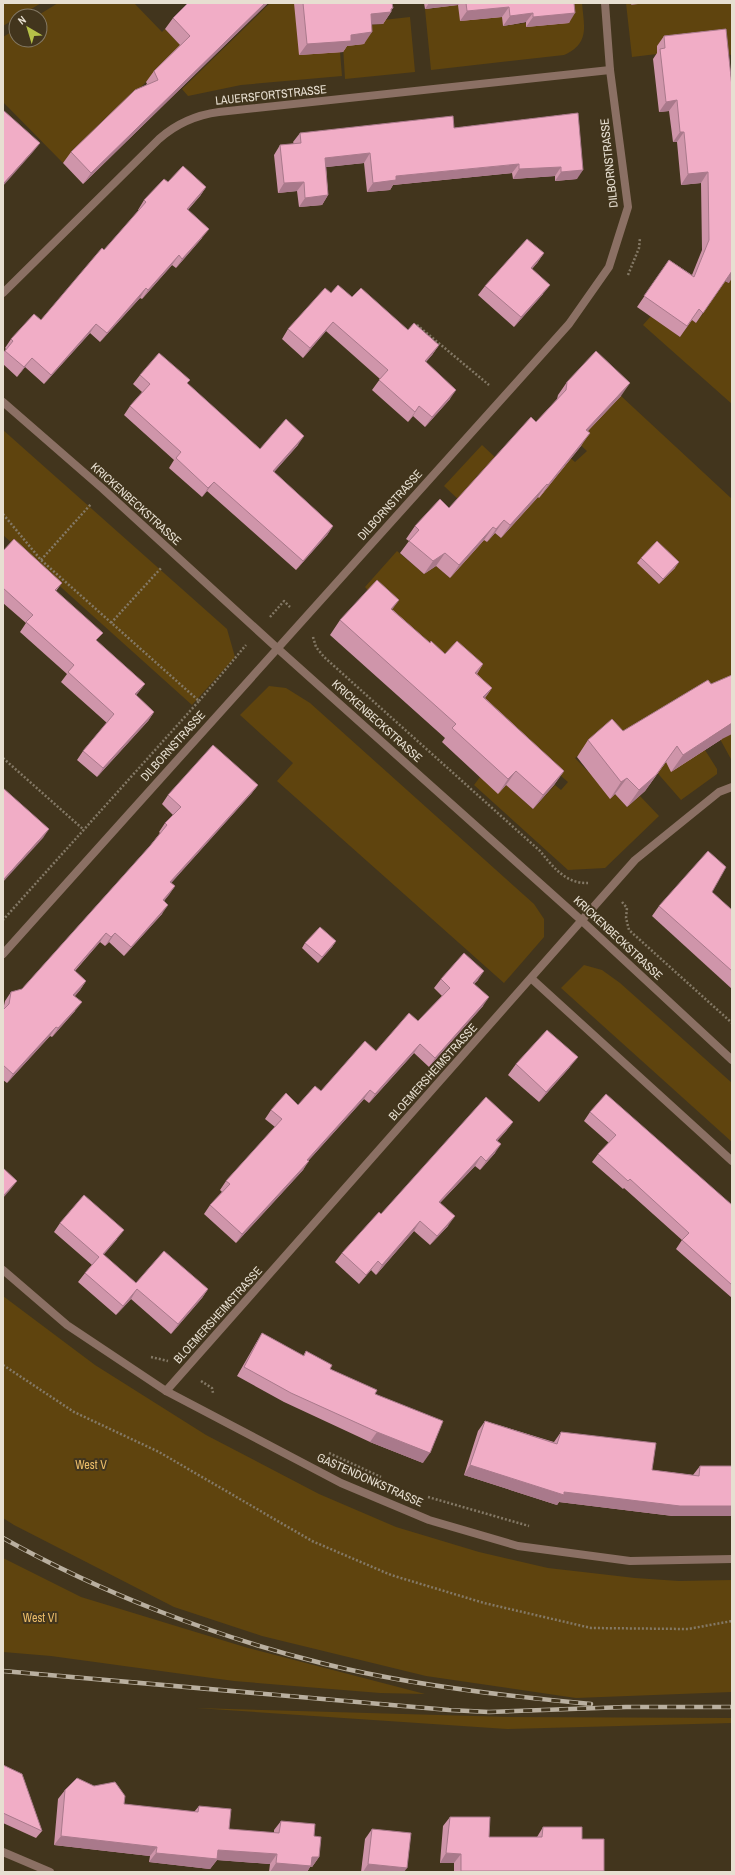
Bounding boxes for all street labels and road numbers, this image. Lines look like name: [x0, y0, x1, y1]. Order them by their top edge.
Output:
street label: LAUERSFORTSTRASSE: [215, 81, 327, 109]
street label: DILBORNSTRASSE: [596, 118, 622, 208]
street label: KRICKENBECKSTRASSE: [87, 459, 185, 549]
street label: DILBORNSTRASSE: [354, 466, 426, 544]
street label: KRICKENBECKSTRASSE: [328, 676, 426, 766]
street label: DILBORNSTRASSE: [137, 707, 209, 785]
street label: KRICKENBECKSTRASSE: [570, 892, 666, 984]
street label: BLOEMERSHEIMSTRASSE: [385, 1020, 481, 1124]
street label: BLOEMERSHEIMSTRASSE: [170, 1263, 266, 1367]
street label: GASTENDONKSTRASSE: [314, 1449, 426, 1511]

